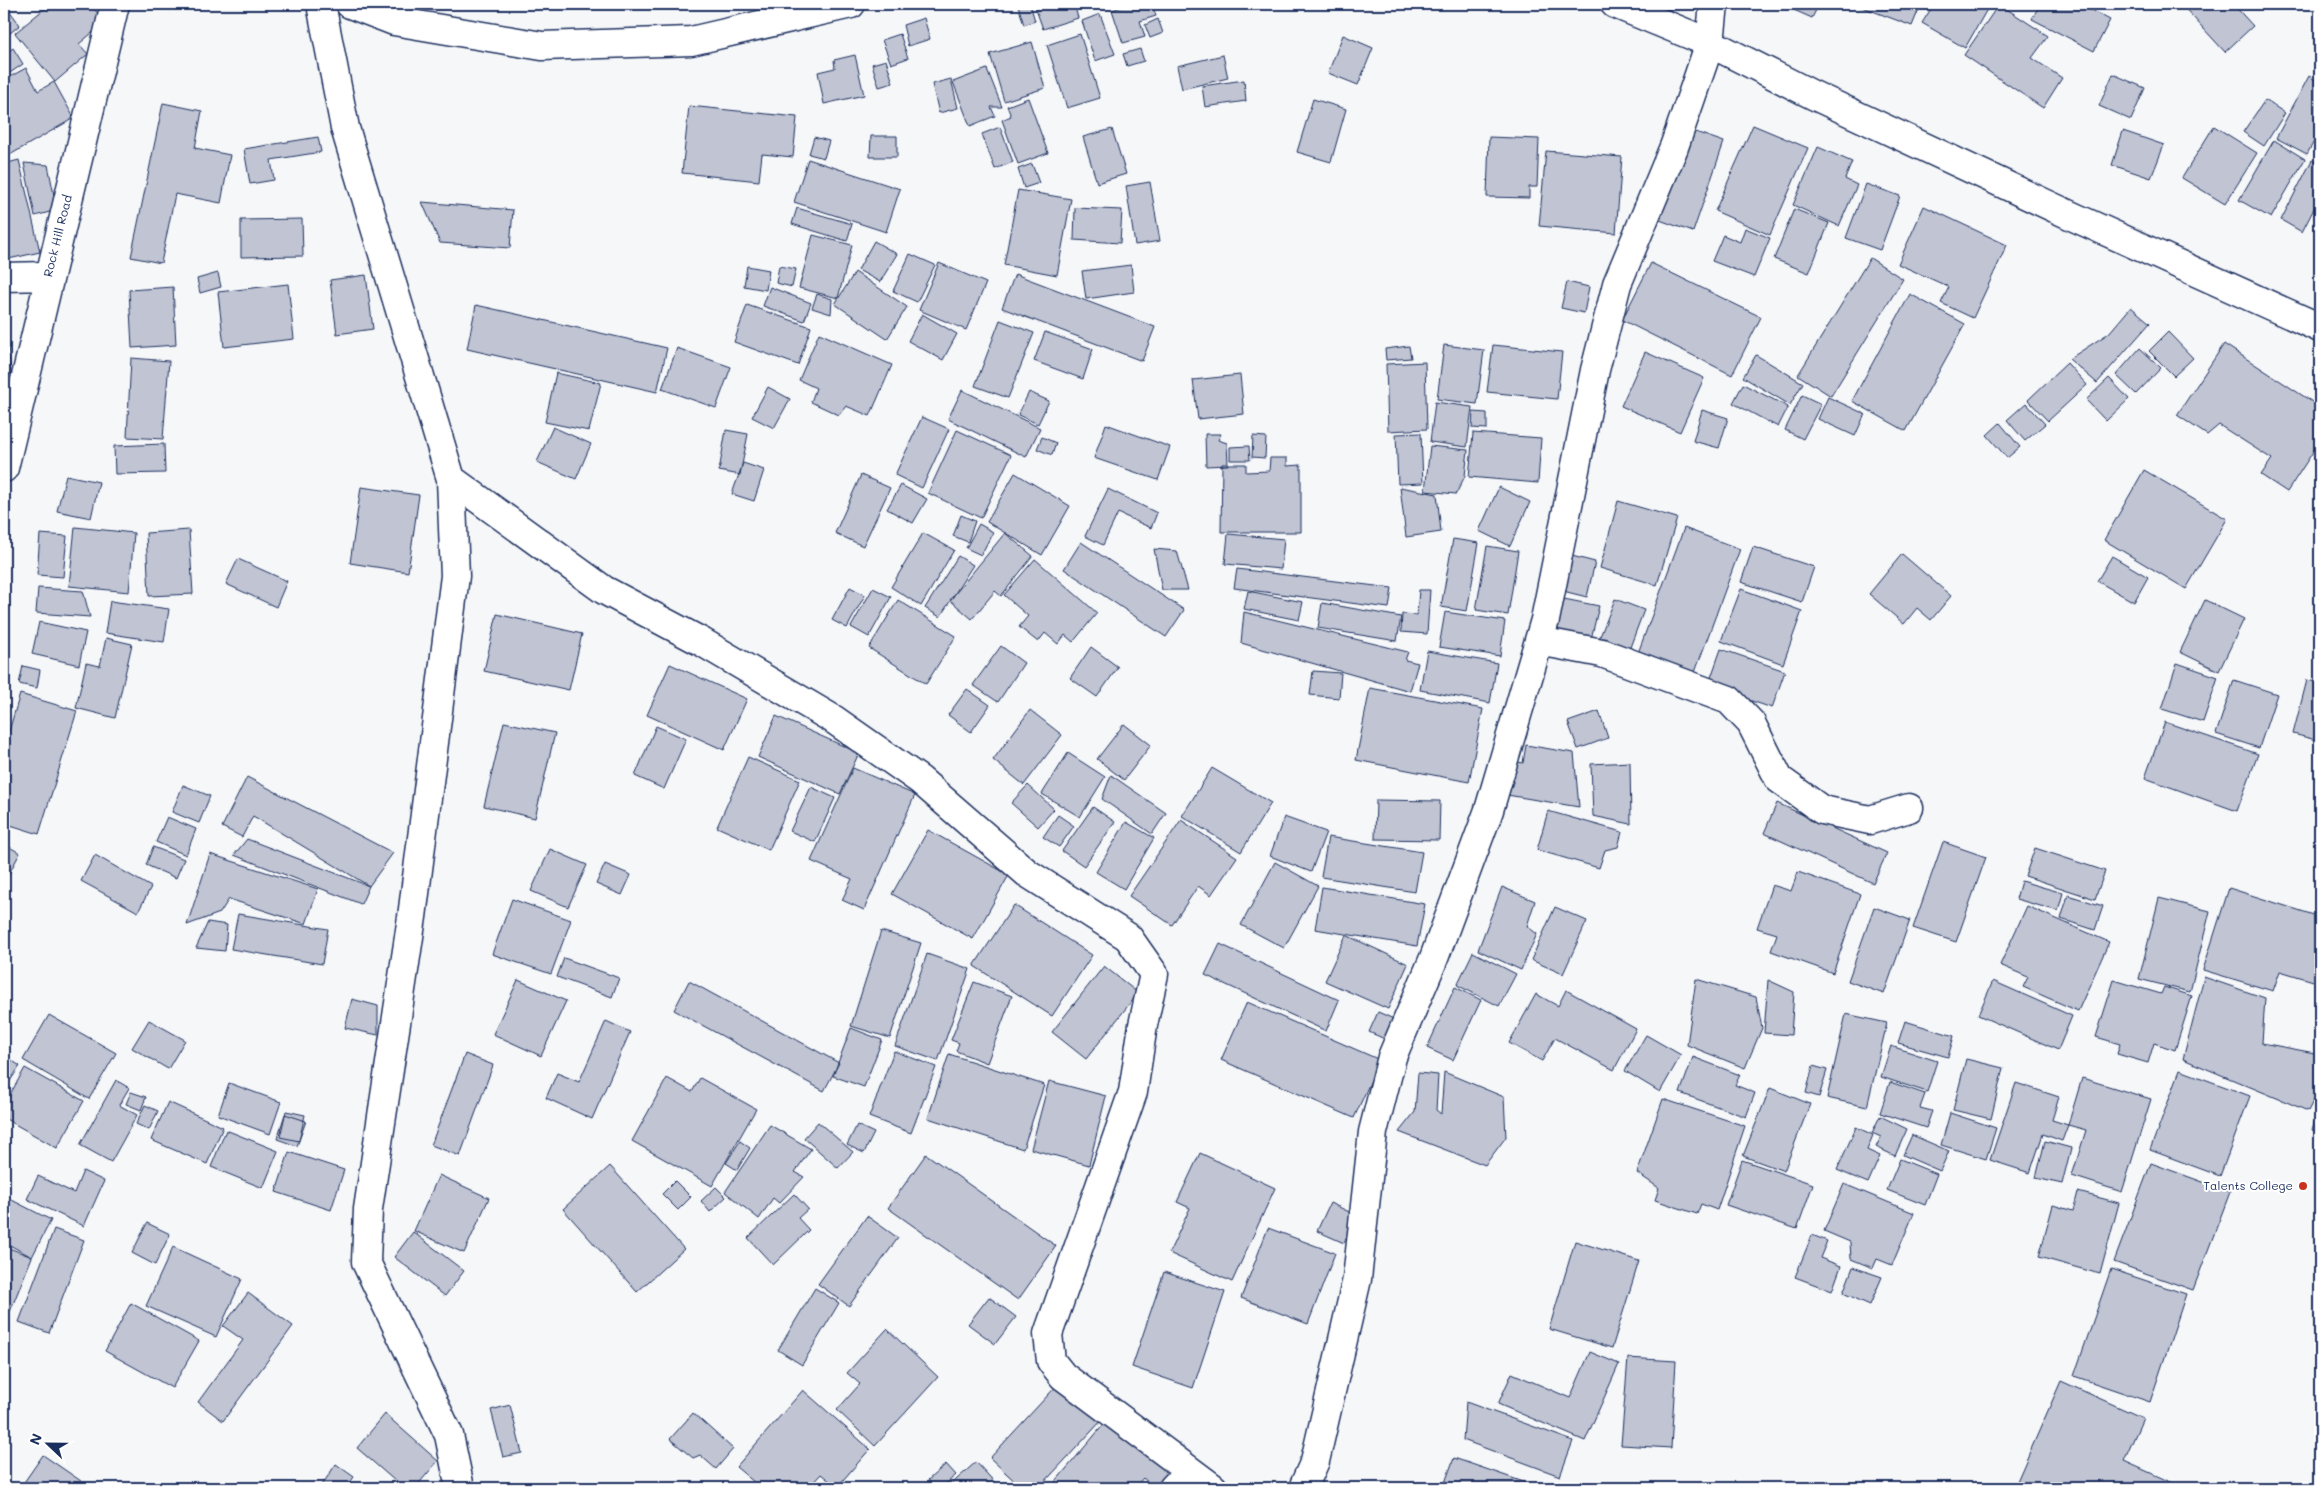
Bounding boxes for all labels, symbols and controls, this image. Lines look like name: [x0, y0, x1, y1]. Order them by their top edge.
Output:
street label: Rock Hill Road: [39, 193, 75, 278]
place label: Talents College: [2203, 1177, 2293, 1193]
marker: Talents College: [2297, 1180, 2309, 1192]
north arrow: [22, 1420, 72, 1470]
text: N: [25, 1430, 46, 1447]

